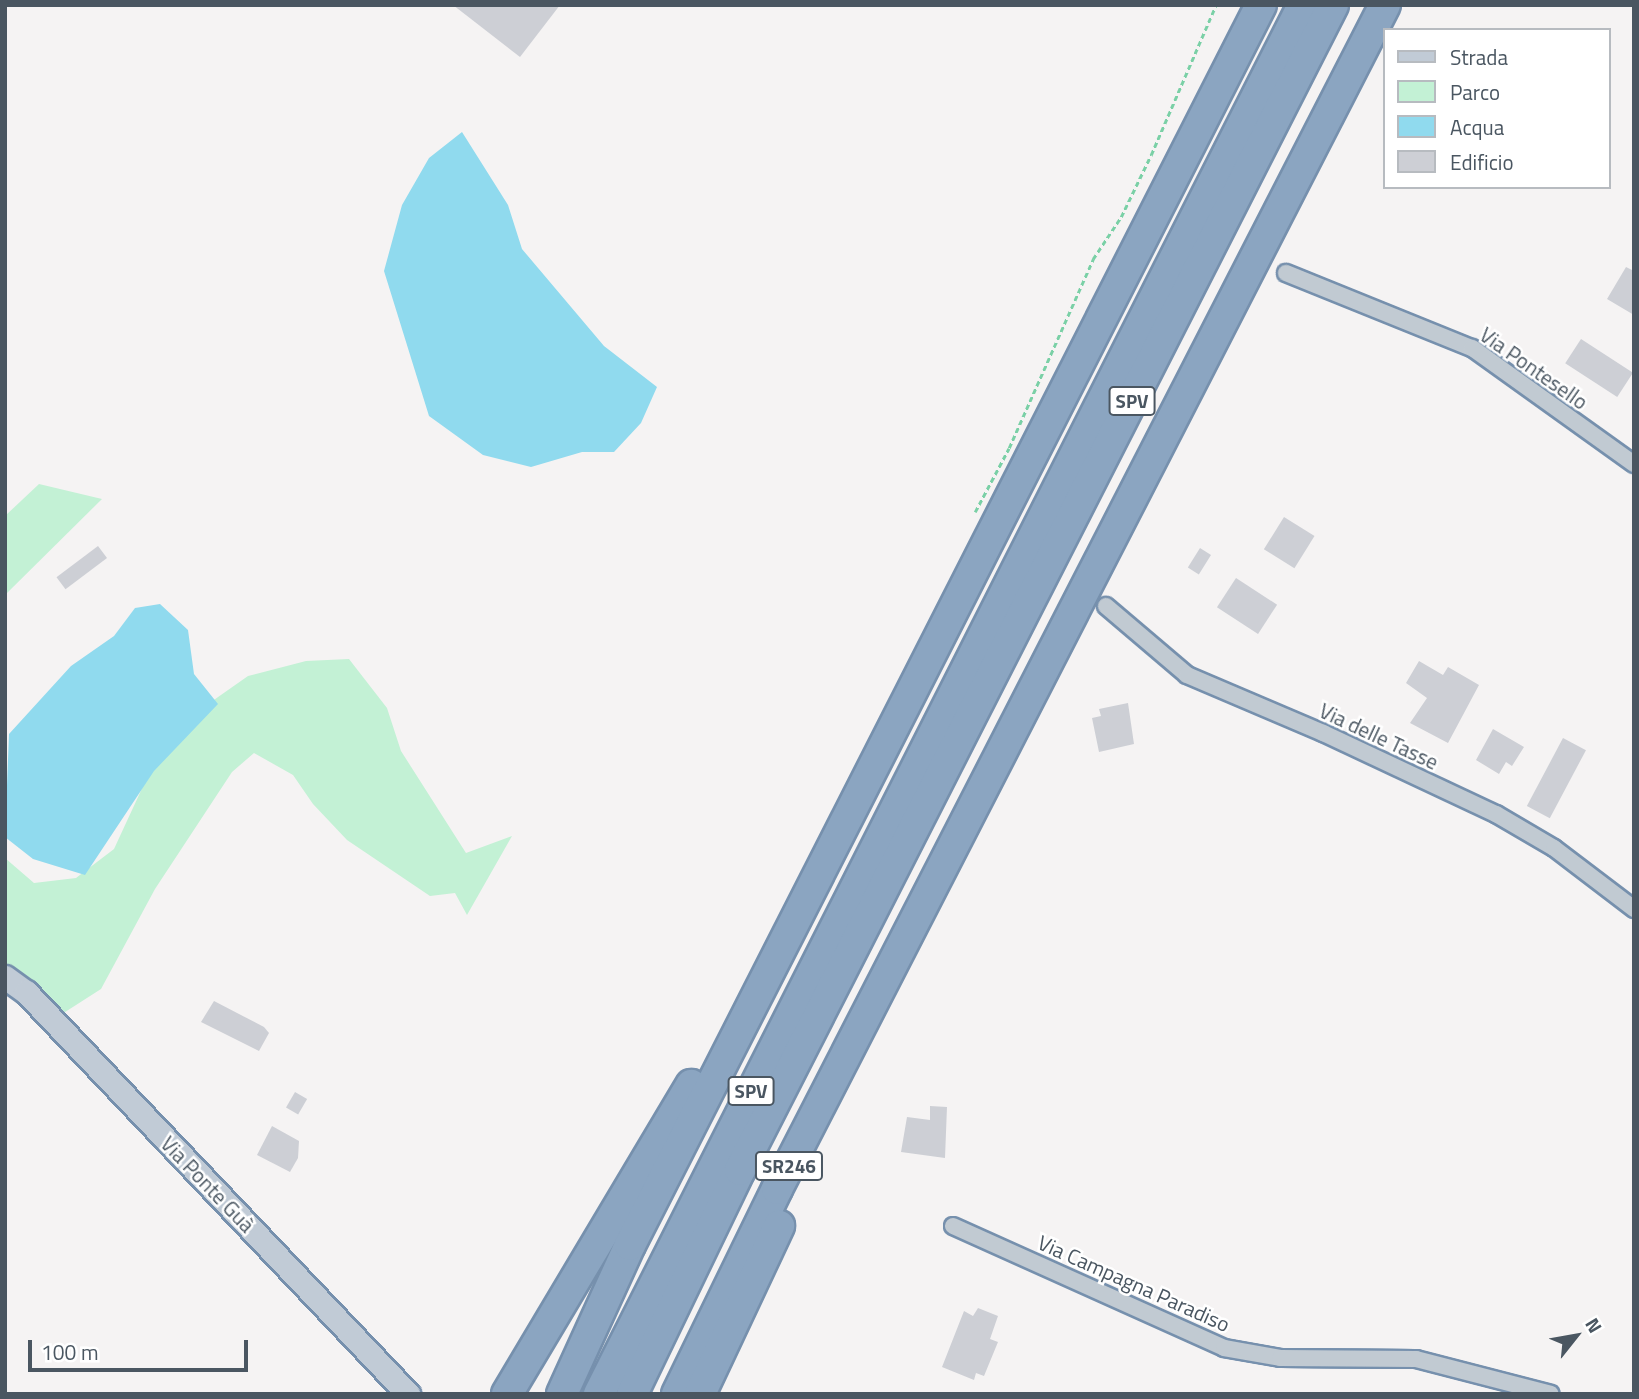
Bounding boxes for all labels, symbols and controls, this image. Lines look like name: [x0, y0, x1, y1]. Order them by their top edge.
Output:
legend: [1384, 28, 1611, 189]
text: Strada: [1450, 41, 1508, 73]
text: Parco: [1450, 76, 1500, 108]
text: Acqua: [1450, 111, 1504, 143]
text: Edificio: [1450, 146, 1514, 178]
street label: Via Pontesello: [1475, 322, 1593, 414]
road number: SPV: [1108, 386, 1156, 416]
street label: Via delle Tasse: [1315, 697, 1443, 775]
road number: SPV: [726, 1076, 776, 1106]
street label: Via Ponte Guà: [156, 1131, 260, 1237]
road number: SR246: [754, 1150, 824, 1182]
street label: Via Campagna Paradiso: [1034, 1229, 1234, 1337]
north arrow: [1541, 1301, 1611, 1371]
text: N: [1579, 1312, 1610, 1338]
scale bar: [32, 1326, 252, 1370]
text: 100 m: [41, 1336, 98, 1368]

